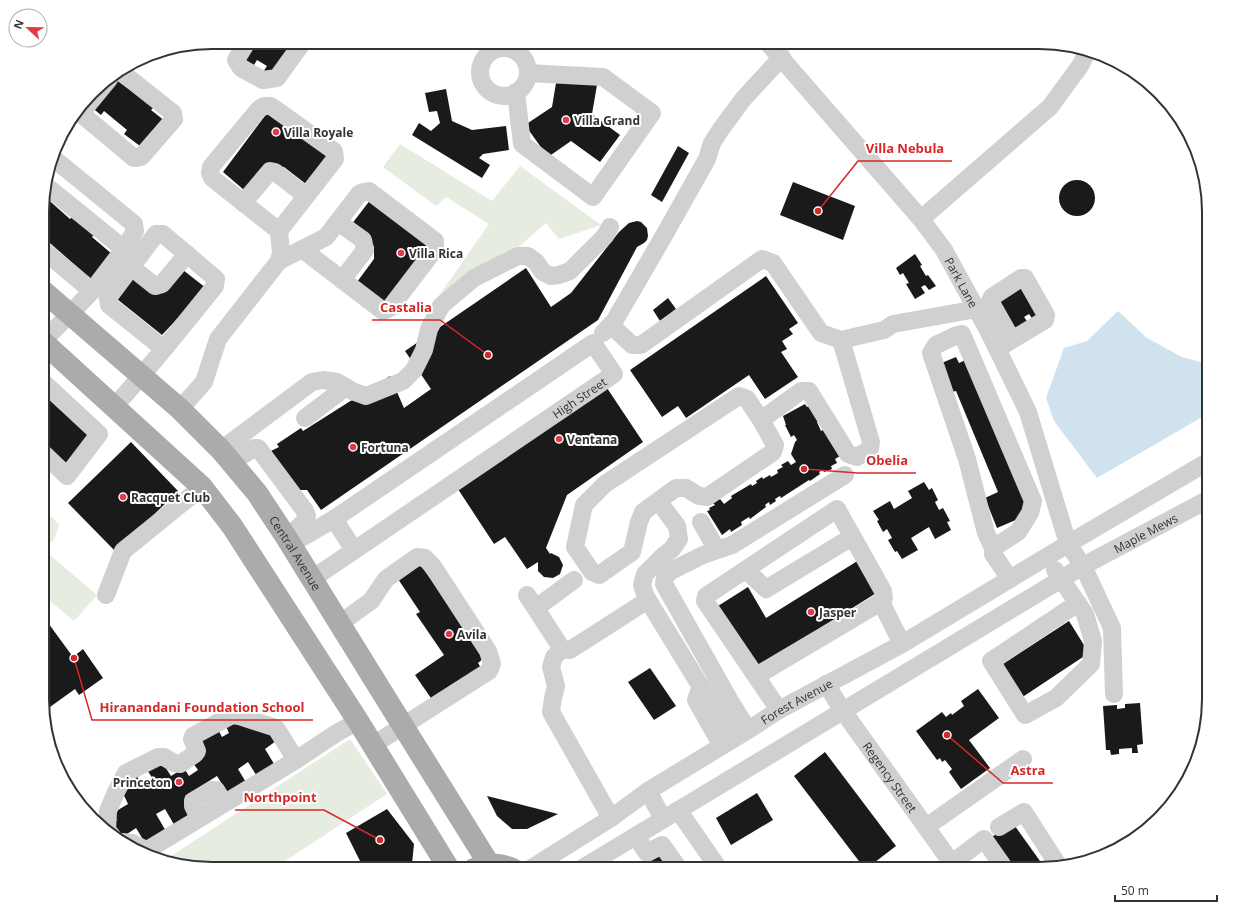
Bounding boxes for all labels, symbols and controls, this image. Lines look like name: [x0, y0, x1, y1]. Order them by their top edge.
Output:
north arrow: [8, 8, 48, 48]
text: N: [10, 17, 27, 31]
place label: Villa Grand: [574, 112, 640, 129]
marker: Villa Grand: [561, 115, 571, 125]
place label: Villa Royale: [284, 124, 353, 141]
marker: Villa Royale: [271, 127, 281, 137]
callout: Villa Nebula: [858, 136, 952, 161]
text: Villa Nebula: [866, 139, 944, 157]
place label: Villa Rica: [409, 245, 463, 262]
marker: Villa Rica: [396, 248, 406, 258]
street label: Park Lane: [941, 254, 983, 311]
callout: Castalia: [372, 295, 440, 320]
text: Castalia: [380, 298, 432, 316]
street label: High Street: [549, 373, 610, 422]
place label: Ventana: [567, 431, 617, 448]
marker: Ventana: [554, 434, 564, 444]
place label: Fortuna: [361, 439, 409, 456]
marker: Fortuna: [348, 442, 358, 452]
callout: Obelia: [858, 448, 916, 473]
text: Obelia: [866, 451, 908, 469]
place label: Racquet Club: [131, 489, 210, 506]
marker: Racquet Club: [118, 492, 128, 502]
street label: Maple Mews: [1110, 509, 1181, 557]
street label: Central Avenue: [266, 512, 326, 594]
place label: Jasper: [818, 604, 857, 621]
marker: Jasper: [806, 607, 816, 617]
place label: Avila: [457, 626, 487, 643]
marker: Avila: [444, 629, 454, 639]
street label: Forest Avenue: [757, 674, 836, 728]
callout: Hiranandani Foundation School: [92, 695, 313, 720]
text: Hiranandani Foundation School: [100, 698, 304, 716]
street label: Regency Street: [859, 738, 921, 816]
callout: Astra: [1003, 758, 1053, 783]
text: Astra: [1011, 761, 1045, 779]
place label: Princeton: [113, 774, 171, 791]
marker: Princeton: [174, 777, 184, 787]
callout: Northpoint: [235, 785, 324, 810]
text: Northpoint: [243, 788, 317, 806]
scale bar: [1115, 877, 1217, 903]
text: 50 m: [1121, 882, 1149, 899]

